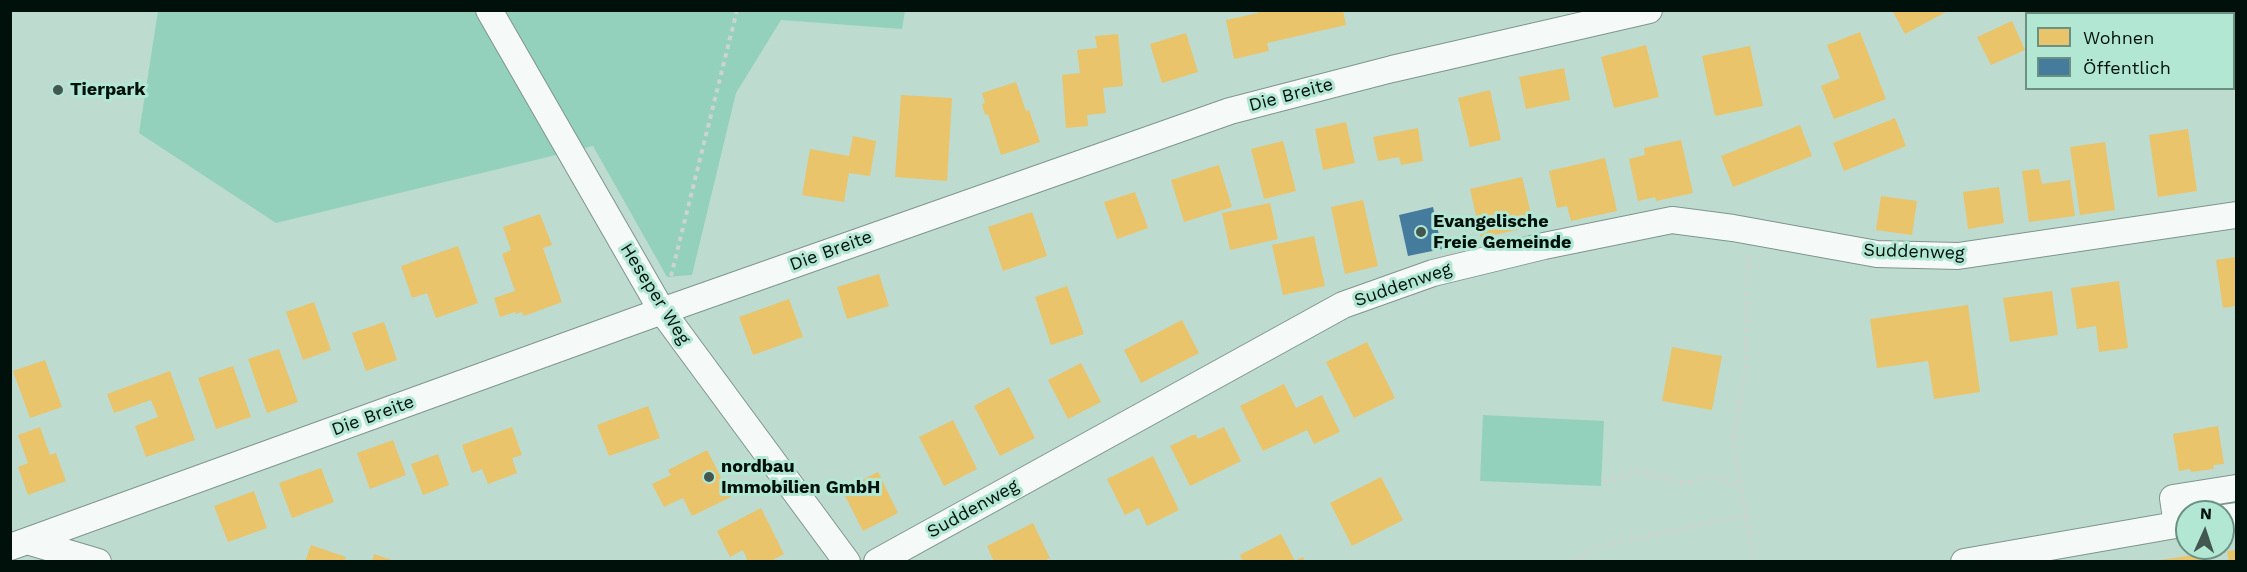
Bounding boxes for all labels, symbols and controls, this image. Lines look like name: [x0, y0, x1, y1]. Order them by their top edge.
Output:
legend: [2025, 12, 2235, 90]
text: Wohnen: [2083, 27, 2154, 48]
text: Öffentlich: [2083, 57, 2171, 78]
street label: Die Breite: [1247, 73, 1335, 117]
place label: Tierpark: [70, 79, 145, 101]
marker: Tierpark: [51, 83, 65, 97]
place label: Evangelische Freie Gemeinde: [1433, 211, 1571, 254]
marker: Evangelische Freie Gemeinde: [1414, 225, 1428, 239]
street label: Die Breite: [787, 226, 875, 276]
street label: Heseper Weg: [615, 239, 695, 349]
street label: Suddenweg: [1863, 239, 1965, 265]
street label: Suddenweg: [1352, 258, 1454, 312]
street label: Die Breite: [329, 391, 417, 441]
place label: nordbau Immobilien GmbH: [721, 456, 880, 498]
marker: nordbau Immobilien GmbH: [702, 470, 716, 484]
street label: Suddenweg: [923, 475, 1023, 543]
north arrow: [2175, 500, 2235, 560]
text: N: [2199, 504, 2212, 523]

